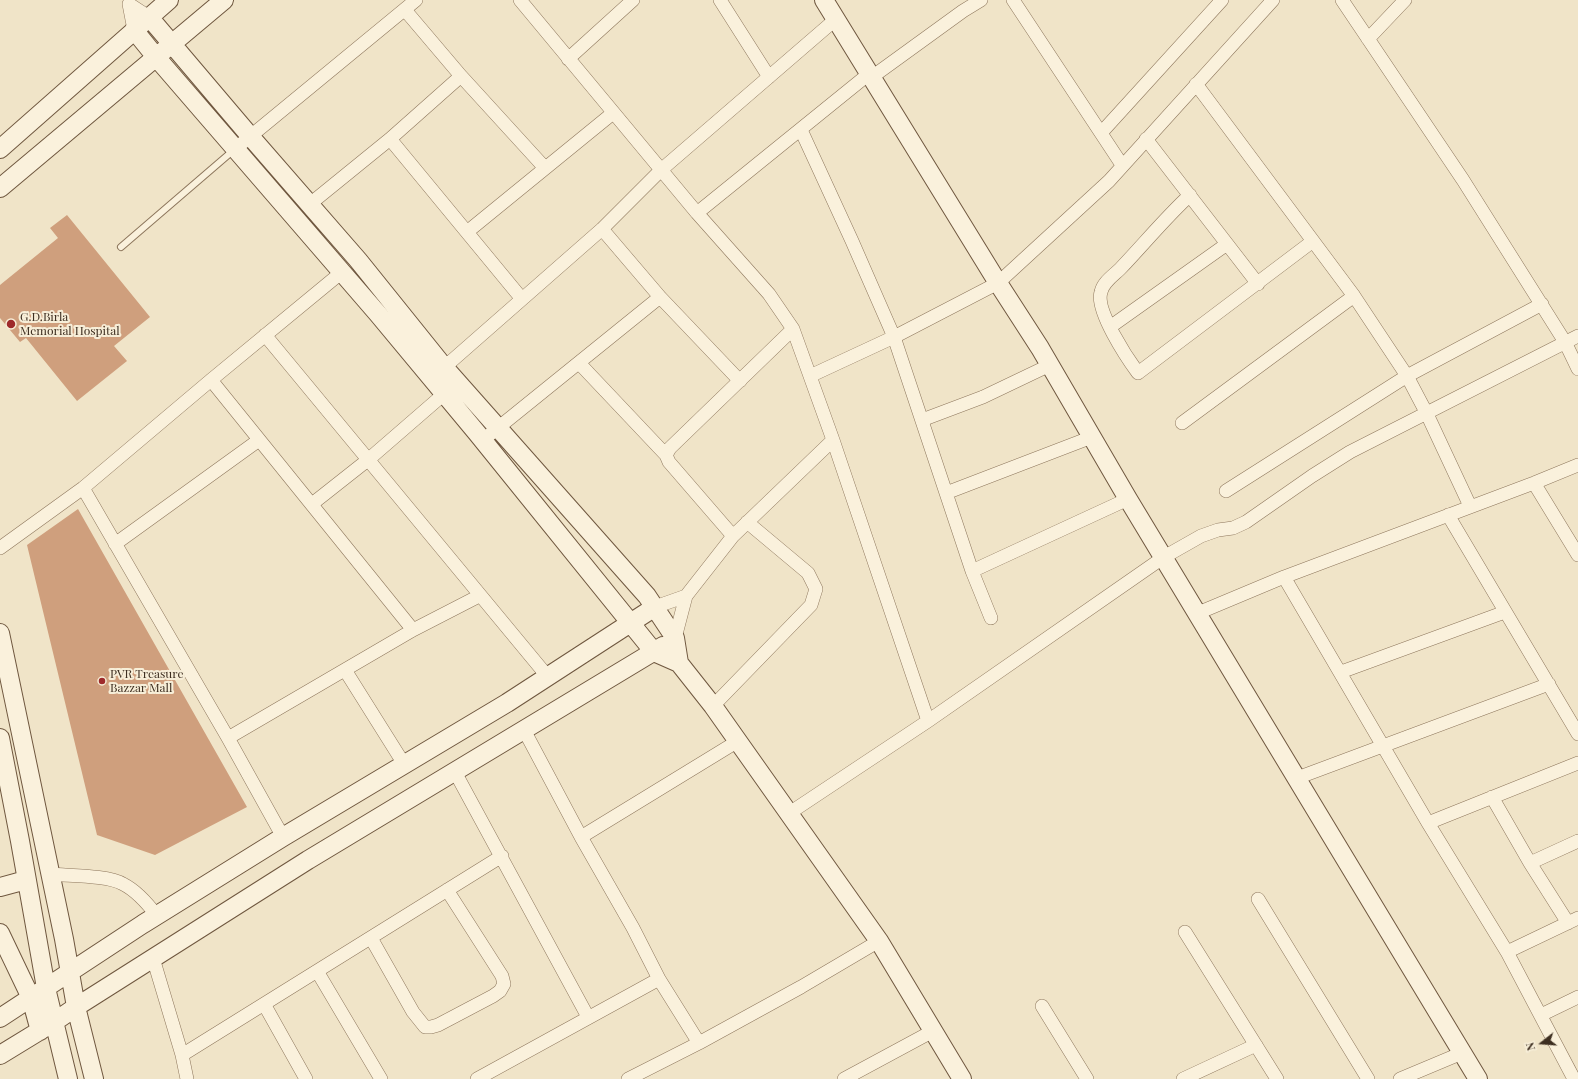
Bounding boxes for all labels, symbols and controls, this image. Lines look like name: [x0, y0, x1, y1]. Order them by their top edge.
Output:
place label: G.D.Birla Memorial Hospital: [20, 310, 120, 338]
marker: G.D.Birla Memorial Hospital: [5, 318, 17, 330]
place label: PVR Treasure Bazzar Mall: [110, 667, 183, 695]
marker: PVR Treasure Bazzar Mall: [97, 676, 107, 686]
north arrow: [1522, 1023, 1562, 1063]
text: N: [1522, 1041, 1538, 1053]

